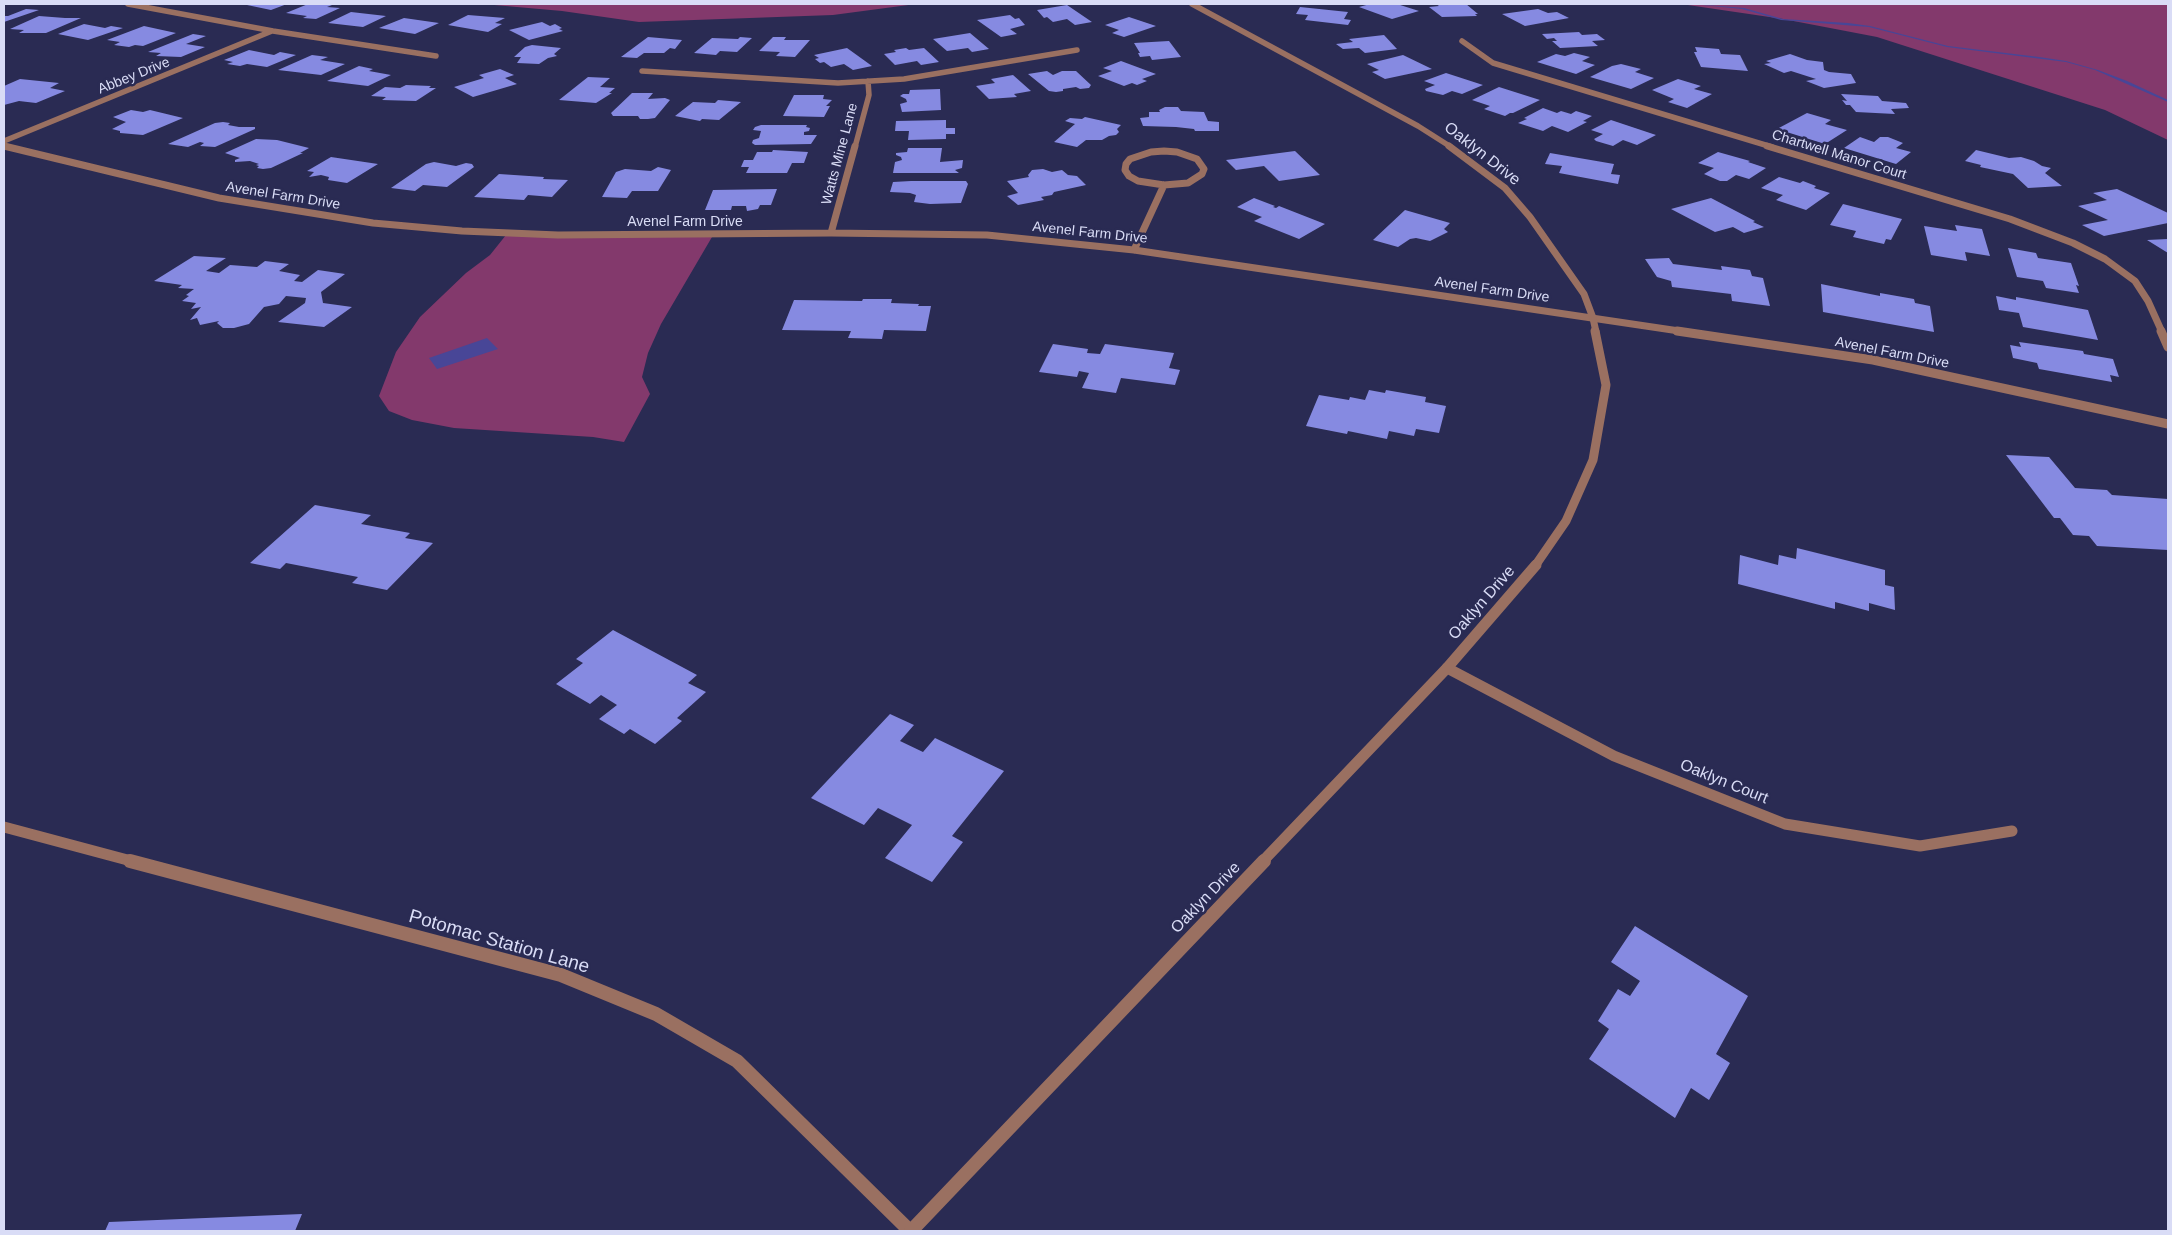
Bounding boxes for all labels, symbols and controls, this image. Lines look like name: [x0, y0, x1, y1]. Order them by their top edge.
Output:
street label: Abbey Drive: [96, 54, 172, 98]
street label: Watts Mine Lane: [818, 101, 862, 207]
street label: Oaklyn Drive: [1440, 118, 1524, 190]
street label: Chartwell Manor Court: [1770, 126, 1908, 184]
street label: Avenel Farm Drive: [225, 179, 341, 213]
street label: Avenel Farm Drive: [627, 214, 743, 230]
street label: Avenel Farm Drive: [1032, 219, 1148, 247]
street label: Avenel Farm Drive: [1434, 274, 1550, 306]
street label: Avenel Farm Drive: [1834, 334, 1950, 372]
street label: Oaklyn Drive: [1445, 562, 1519, 644]
street label: Oaklyn Court: [1677, 756, 1771, 808]
street label: Oaklyn Drive: [1167, 858, 1245, 938]
street label: Potomac Station Lane: [406, 905, 592, 979]

